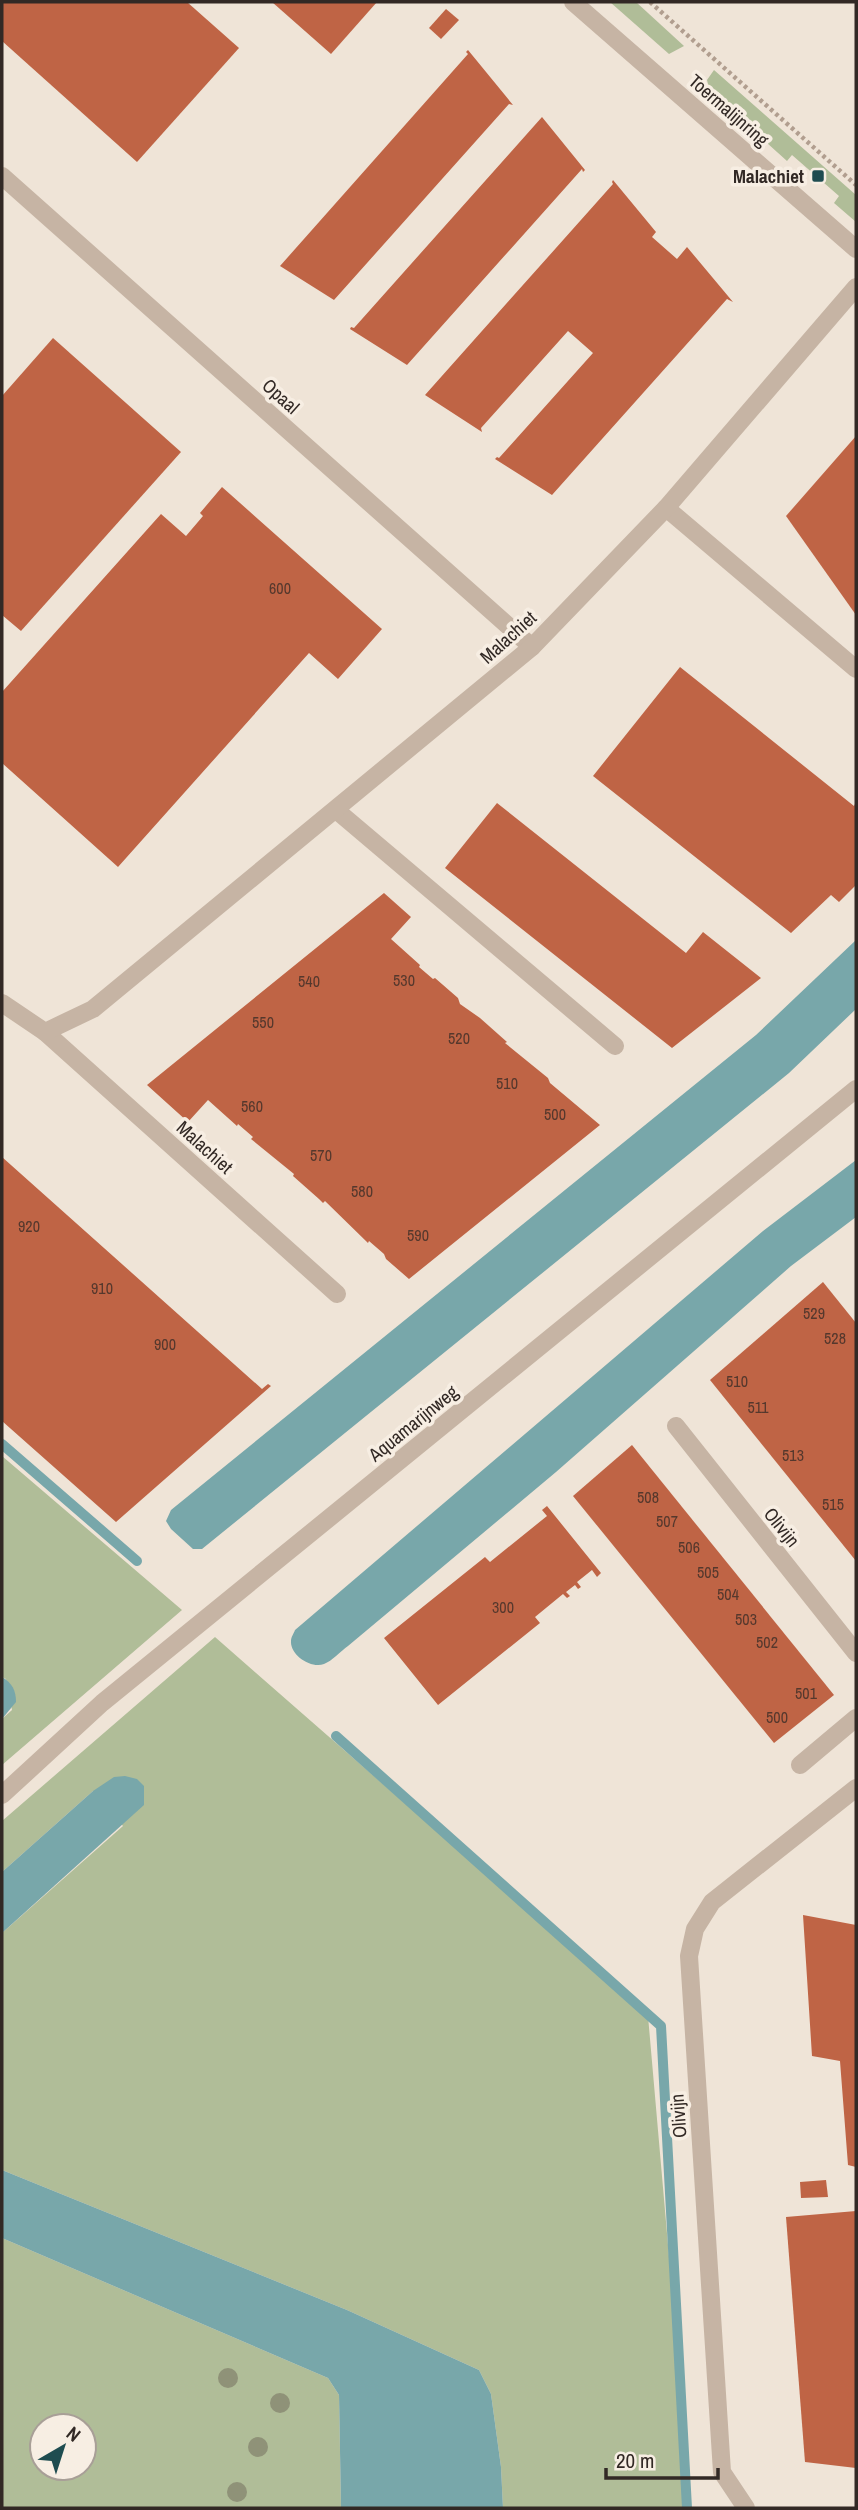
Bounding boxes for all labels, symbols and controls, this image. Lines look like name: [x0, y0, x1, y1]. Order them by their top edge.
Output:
street label: Toermalijnring: [683, 68, 775, 152]
place label: Malachiet: [733, 163, 804, 189]
marker: Malachiet: [810, 168, 826, 184]
street label: Opaal: [257, 372, 305, 420]
house number: 600: [269, 577, 291, 599]
street label: Malachiet: [474, 604, 542, 669]
house number: 530: [393, 969, 415, 991]
house number: 540: [298, 970, 320, 992]
house number: 550: [252, 1011, 274, 1033]
house number: 520: [448, 1027, 470, 1049]
house number: 510: [496, 1072, 518, 1094]
house number: 560: [241, 1095, 263, 1117]
house number: 500: [544, 1103, 566, 1125]
street label: Malachiet: [171, 1115, 239, 1180]
house number: 570: [310, 1144, 332, 1166]
house number: 580: [351, 1180, 373, 1202]
house number: 920: [18, 1215, 40, 1237]
house number: 590: [407, 1224, 429, 1246]
house number: 910: [91, 1277, 113, 1299]
house number: 529: [803, 1302, 825, 1324]
house number: 528: [824, 1327, 846, 1349]
house number: 900: [154, 1333, 176, 1355]
house number: 510: [726, 1370, 748, 1392]
street label: Aquamarijnweg: [362, 1379, 464, 1468]
house number: 511: [748, 1396, 769, 1418]
house number: 513: [782, 1444, 804, 1466]
house number: 508: [637, 1486, 659, 1508]
house number: 515: [822, 1493, 844, 1515]
street label: Olivijn: [758, 1502, 806, 1552]
house number: 507: [656, 1510, 678, 1532]
house number: 506: [678, 1536, 700, 1558]
house number: 505: [697, 1561, 719, 1583]
house number: 504: [717, 1583, 739, 1605]
house number: 300: [492, 1596, 514, 1618]
house number: 503: [735, 1608, 757, 1630]
house number: 502: [756, 1631, 778, 1653]
house number: 501: [795, 1682, 818, 1704]
house number: 500: [766, 1706, 788, 1728]
street label: Olivijn: [663, 2093, 693, 2139]
north arrow: [28, 2412, 98, 2482]
text: N: [61, 2420, 86, 2447]
scale bar: [606, 2436, 718, 2480]
text: 20 m: [616, 2446, 654, 2475]

